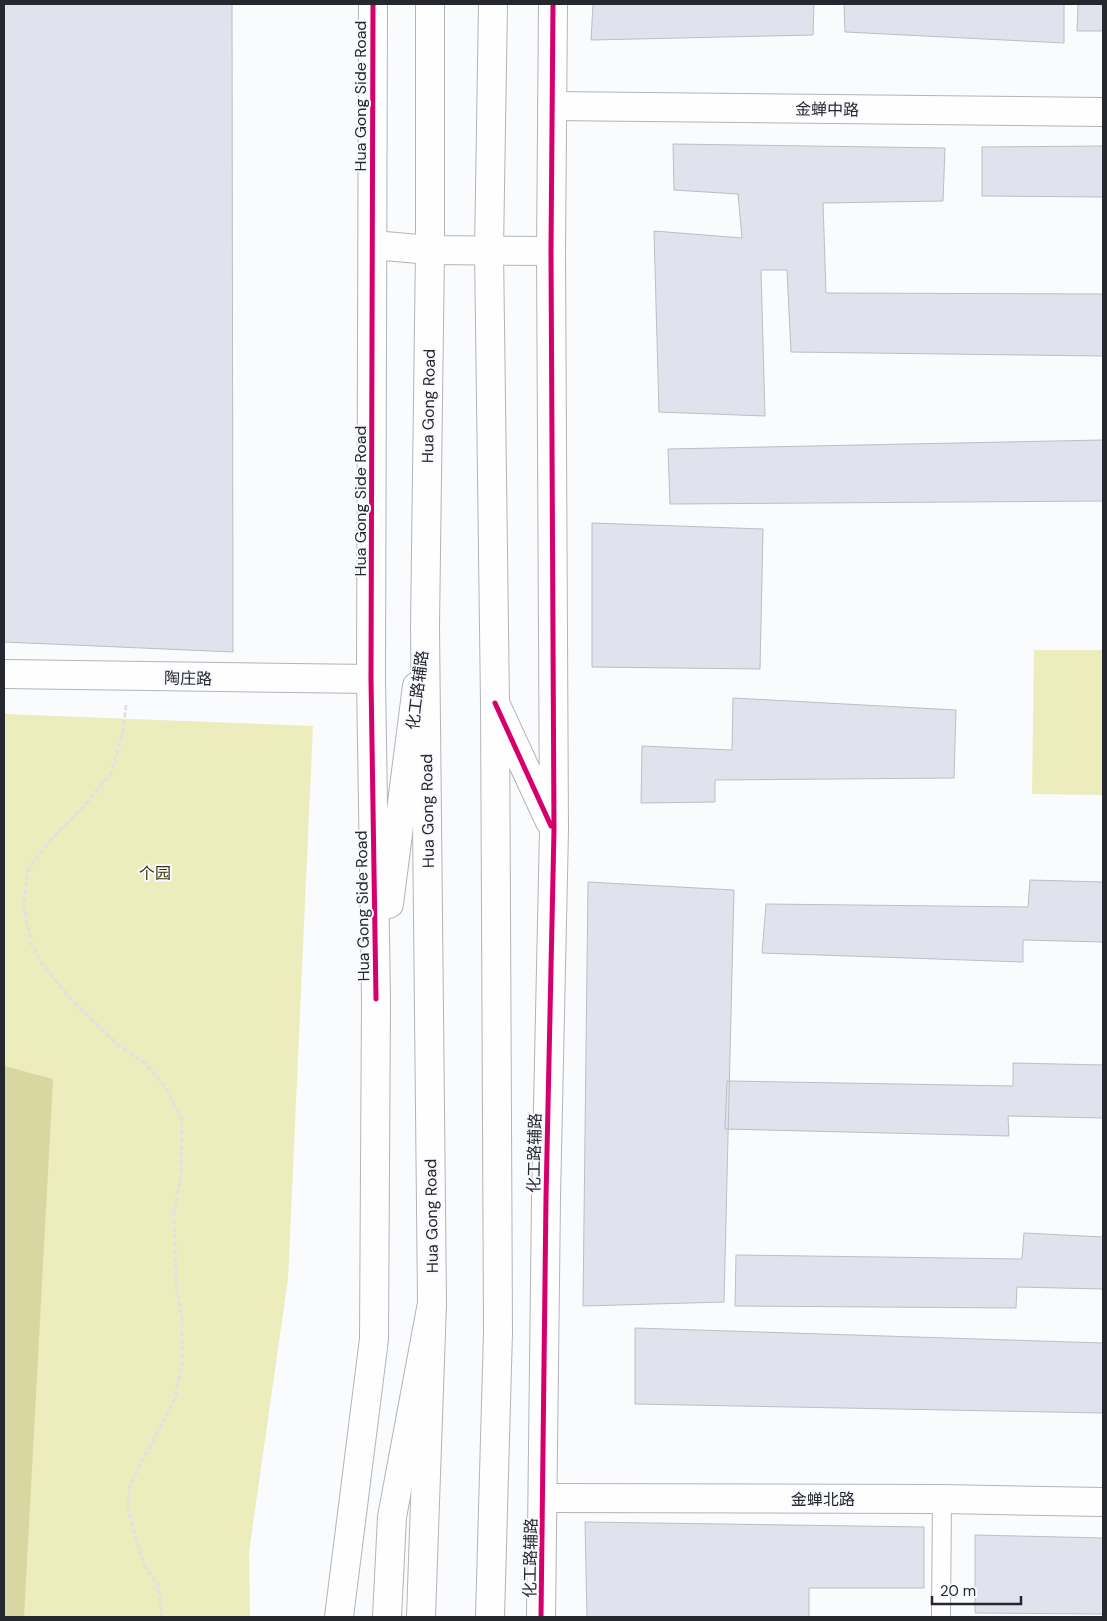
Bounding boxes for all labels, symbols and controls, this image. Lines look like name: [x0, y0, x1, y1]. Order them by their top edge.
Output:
street label: Hua Gong Side Road: [350, 21, 371, 171]
street label: 金蝉中路: [795, 98, 859, 121]
street label: Hua Gong Road: [417, 349, 440, 463]
street label: Hua Gong Side Road: [350, 426, 371, 576]
street label: 化工路辅路: [402, 649, 433, 731]
street label: 陶庄路: [164, 668, 212, 689]
street label: Hua Gong Road: [416, 754, 439, 868]
street label: Hua Gong Side Road: [351, 830, 374, 982]
park label: 个园: [139, 863, 171, 884]
street label: 化工路辅路: [523, 1113, 546, 1193]
street label: Hua Gong Road: [420, 1159, 443, 1273]
street label: 金蝉北路: [791, 1489, 855, 1510]
street label: 化工路辅路: [519, 1518, 542, 1598]
scale bar: [932, 1574, 1021, 1606]
text: 20 m: [940, 1581, 976, 1601]

